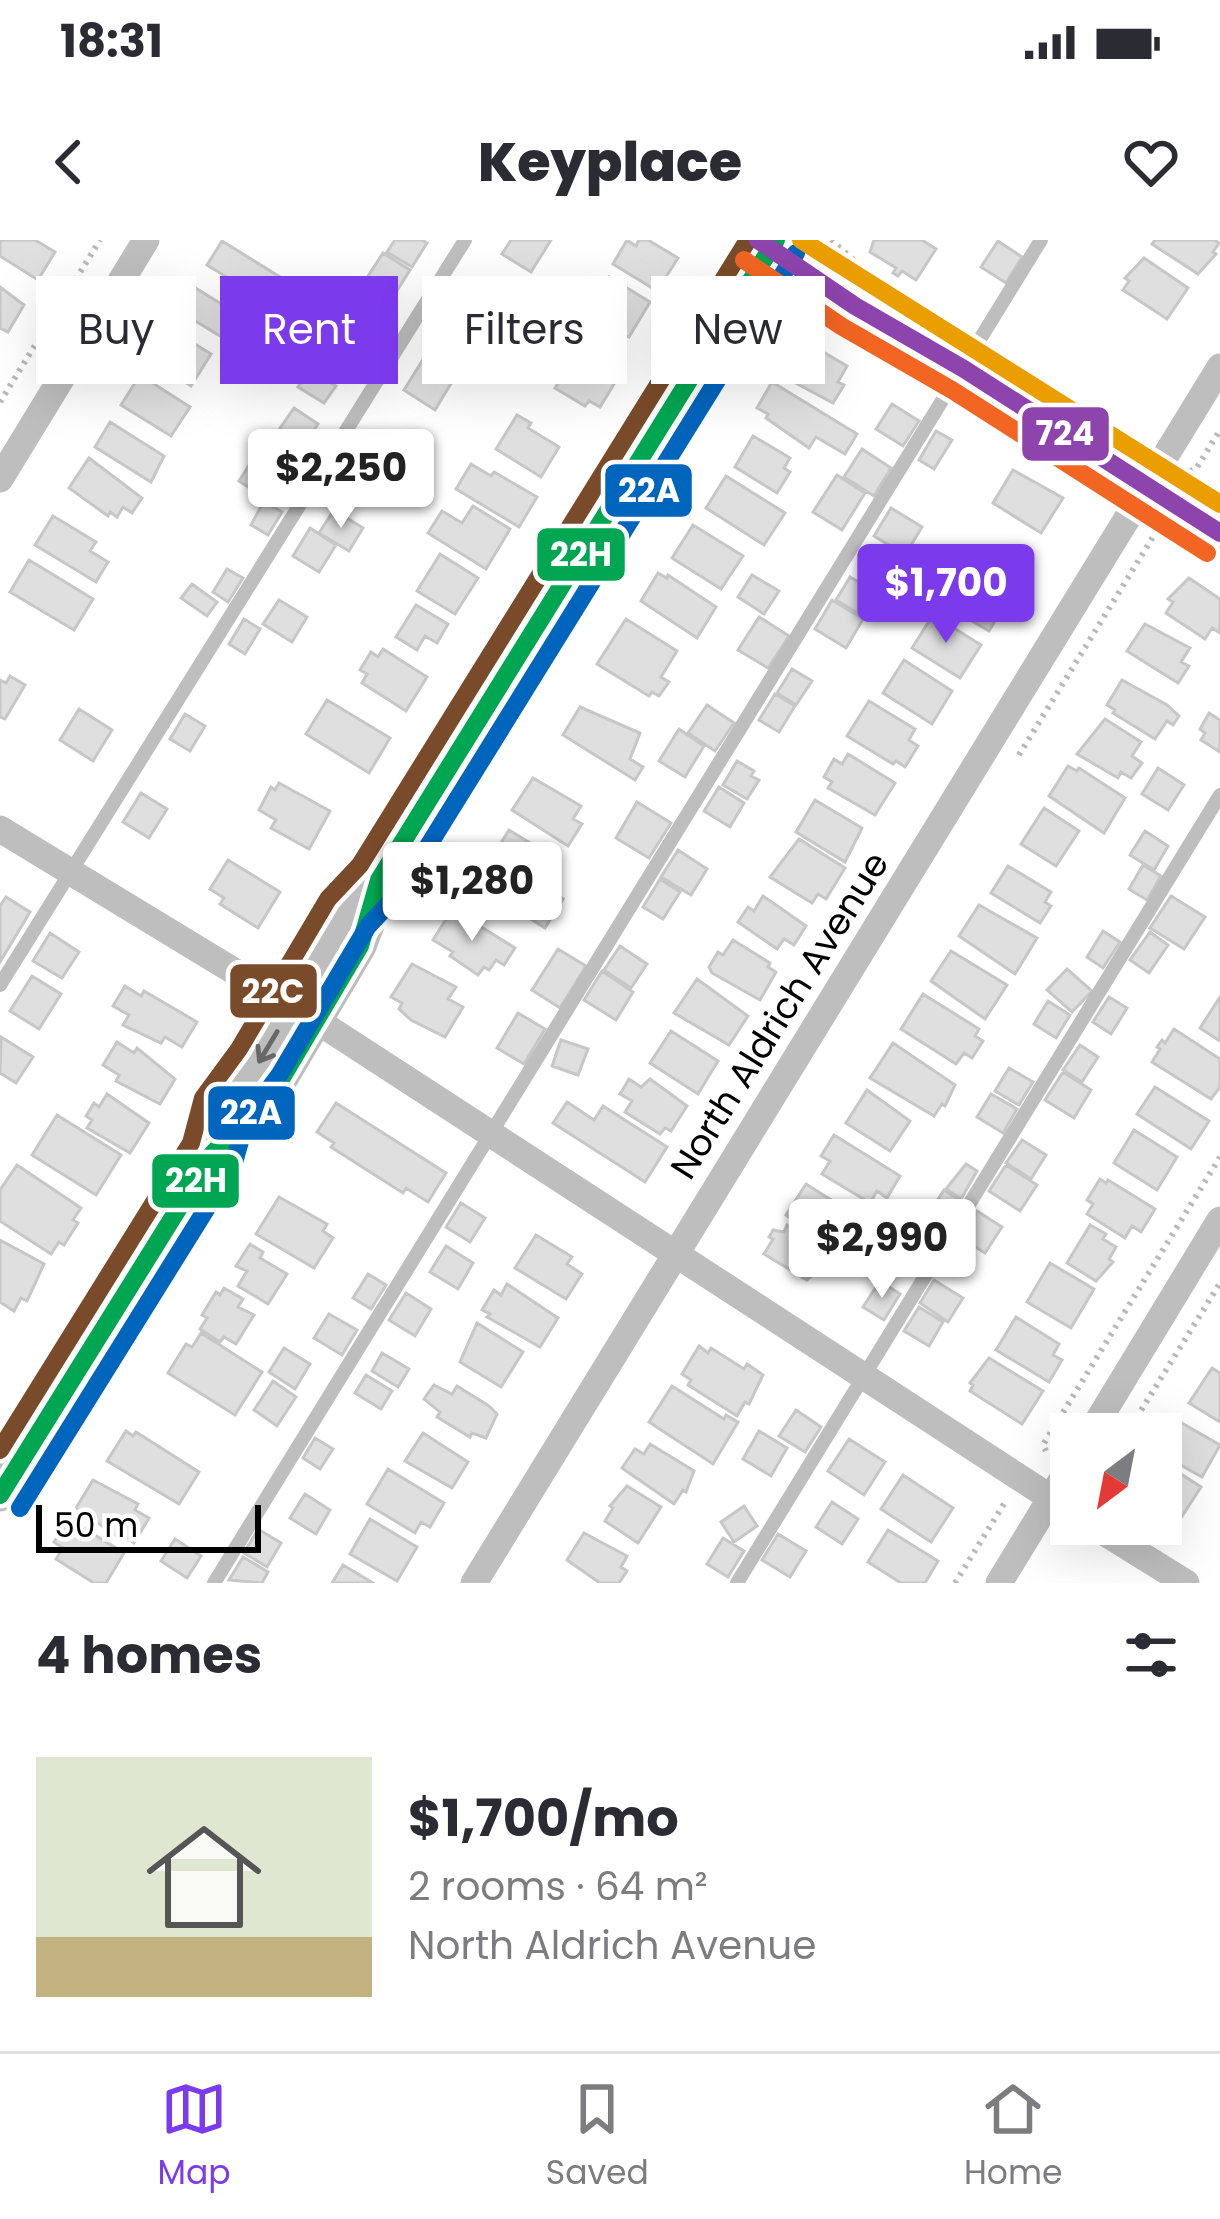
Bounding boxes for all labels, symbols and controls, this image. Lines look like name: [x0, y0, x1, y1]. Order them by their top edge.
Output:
text: 18:31: [60, 10, 163, 73]
text: Keyplace: [478, 124, 742, 200]
icon: back: [36, 129, 102, 195]
icon: heart: [1118, 129, 1184, 195]
chip: Buy: [36, 276, 196, 384]
chip: Rent: [220, 276, 398, 384]
chip: Filters: [422, 276, 627, 384]
chip: New: [651, 276, 825, 384]
line badge: 724: [1020, 405, 1111, 463]
text: 724: [1036, 410, 1094, 457]
pin: $2,250: [243, 429, 439, 531]
text: $2,250: [275, 440, 407, 495]
line badge: 22A: [603, 462, 694, 519]
text: 22A: [618, 467, 680, 514]
line badge: 22H: [535, 526, 627, 583]
text: 22H: [550, 531, 612, 578]
pin: $1,700: [848, 544, 1044, 646]
text: $1,700: [884, 555, 1008, 610]
pin: $1,280: [374, 842, 570, 944]
street label: North Aldrich Avenue: [658, 842, 901, 1189]
text: $1,280: [410, 853, 534, 908]
line badge: 22C: [228, 962, 319, 1020]
text: 22C: [242, 968, 304, 1015]
one-way arrow: [256, 1029, 280, 1063]
line badge: 22A: [206, 1084, 297, 1142]
text: 22A: [220, 1089, 282, 1136]
line badge: 22H: [150, 1152, 241, 1210]
text: 22H: [165, 1157, 227, 1204]
pin: $2,990: [784, 1199, 980, 1301]
text: $2,990: [816, 1210, 948, 1265]
north arrow: [1050, 1413, 1182, 1545]
map controls: [1050, 1413, 1182, 1545]
scale bar: [36, 1499, 261, 1552]
text: 50 m: [54, 1502, 138, 1549]
text: 4 homes: [36, 1619, 262, 1691]
icon: filters: [1118, 1622, 1184, 1688]
text: $1,700/mo: [408, 1782, 679, 1854]
icon: home: [132, 1805, 276, 1949]
text: 2 rooms · 64 m²: [408, 1859, 708, 1914]
text: North Aldrich Avenue: [408, 1918, 816, 1973]
tab: Map: [158, 2076, 231, 2198]
tab: Saved: [546, 2076, 649, 2198]
tab: Home: [964, 2076, 1062, 2198]

